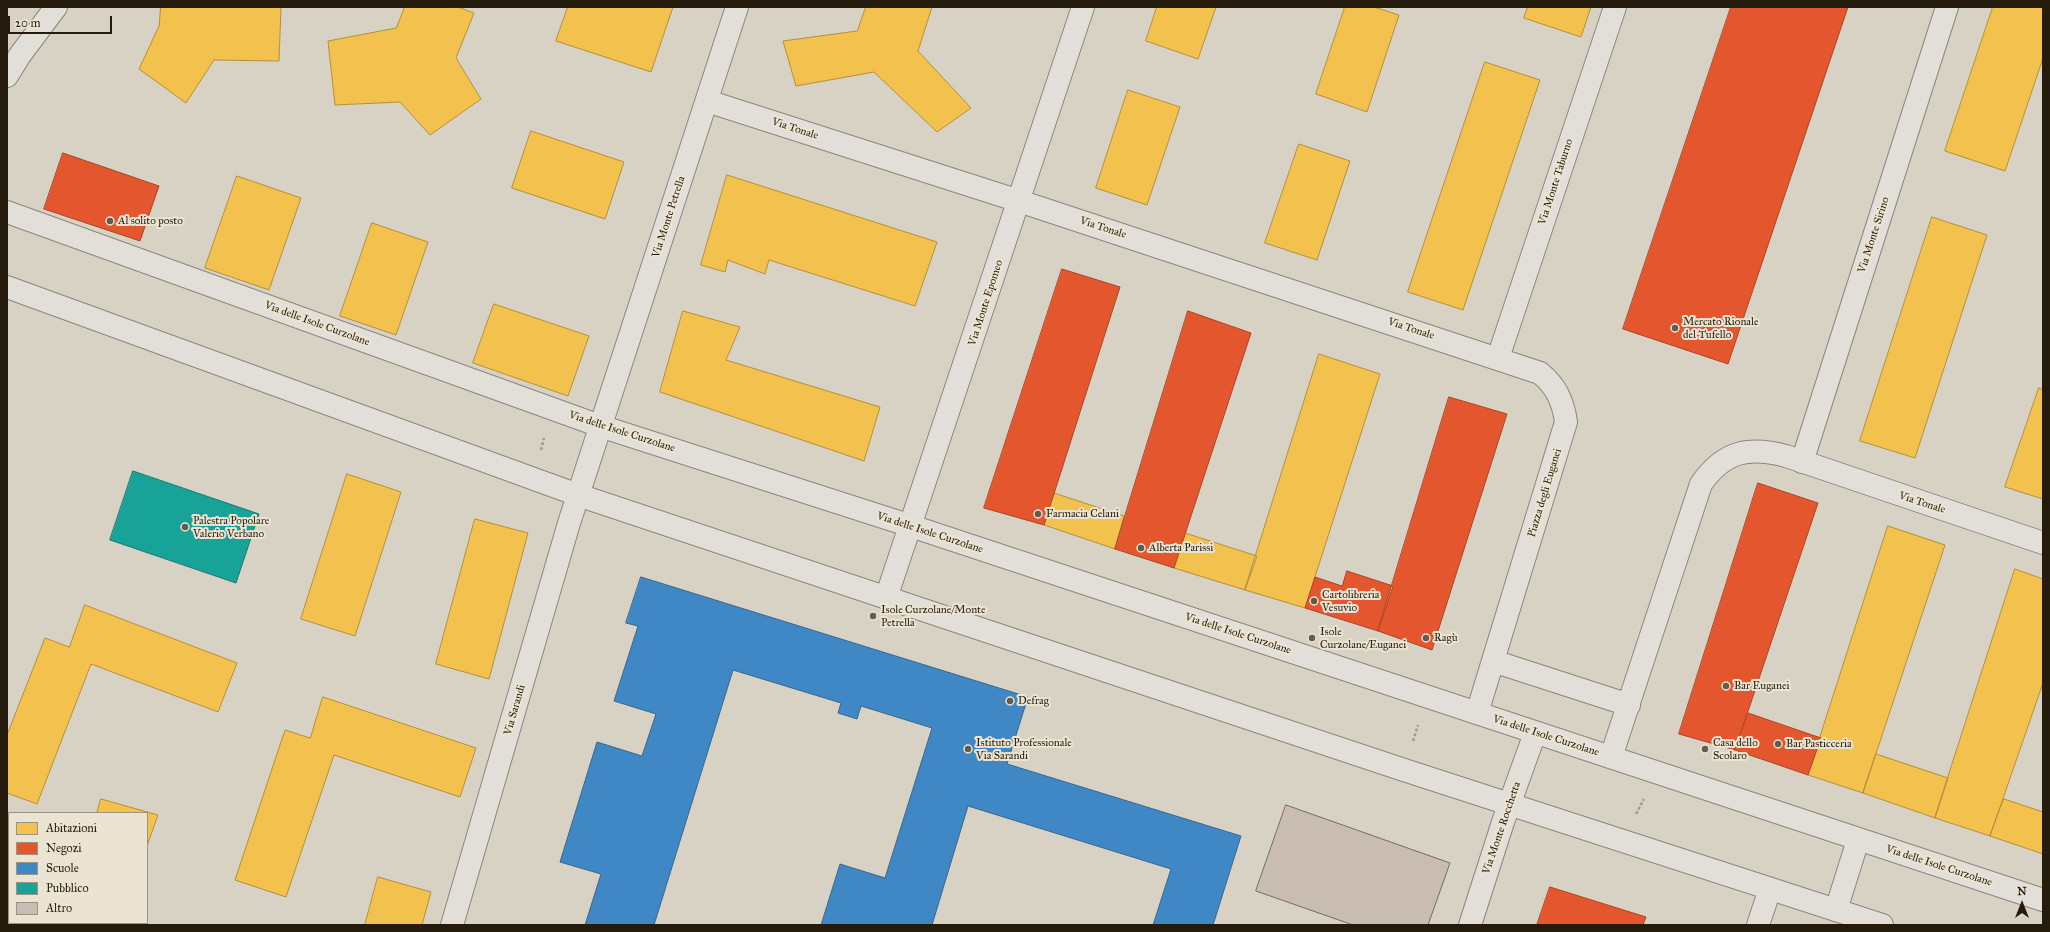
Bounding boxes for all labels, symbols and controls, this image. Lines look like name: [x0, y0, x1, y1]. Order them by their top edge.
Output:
scale bar: [10, 8, 114, 34]
text: 20 m: [15, 16, 41, 30]
street label: Via Tonale: [770, 115, 820, 143]
street label: Via Monte Taburno: [1536, 137, 1576, 227]
street label: Via Monte Petrella: [650, 175, 688, 259]
street label: Via Monte Sirino: [1855, 195, 1893, 275]
place label: Al solito posto: [118, 214, 183, 228]
street label: Via Tonale: [1078, 214, 1128, 242]
marker: Al solito posto: [105, 216, 115, 226]
street label: Via Monte Epomeo: [966, 258, 1006, 348]
street label: Via delle Isole Curzolane: [263, 299, 371, 349]
street label: Via Tonale: [1386, 315, 1436, 343]
place label: Mercato Rionale del Tufello: [1683, 315, 1759, 341]
marker: Mercato Rionale del Tufello: [1670, 323, 1680, 333]
street label: Via delle Isole Curzolane: [567, 409, 677, 455]
street label: Piazza degli Euganei: [1525, 447, 1565, 539]
street label: Via Tonale: [1897, 489, 1947, 517]
place label: Farmacia Celani: [1046, 507, 1119, 521]
marker: Farmacia Celani: [1033, 509, 1043, 519]
street label: Via delle Isole Curzolane: [875, 510, 985, 556]
place label: Palestra Popolare Valerio Verbano: [193, 514, 269, 540]
marker: Palestra Popolare Valerio Verbano: [180, 522, 190, 532]
place label: Alberta Parissi: [1149, 541, 1213, 555]
marker: Alberta Parissi: [1136, 543, 1146, 553]
place label: Cartolibreria Vesuvio: [1322, 588, 1379, 614]
marker: Cartolibreria Vesuvio: [1309, 596, 1319, 606]
place label: Isole Curzolane/Monte Petrella: [881, 603, 986, 629]
marker: Isole Curzolane/Monte Petrella: [868, 611, 878, 621]
street label: Via delle Isole Curzolane: [1183, 611, 1293, 657]
place label: Isole Curzolane/Euganei: [1320, 625, 1406, 651]
place label: Ragù: [1434, 631, 1457, 645]
marker: Isole Curzolane/Euganei: [1307, 633, 1317, 643]
marker: Ragù: [1421, 633, 1431, 643]
place label: Bar Euganei: [1734, 679, 1789, 693]
marker: Bar Euganei: [1721, 681, 1731, 691]
street label: Via Sarandi: [501, 683, 529, 737]
place label: Defrag: [1018, 694, 1049, 708]
marker: Defrag: [1005, 696, 1015, 706]
street label: Via delle Isole Curzolane: [1491, 713, 1601, 759]
place label: Istituto Professionale Via Sarandi: [976, 736, 1072, 762]
place label: Casa dello Scolaro: [1713, 736, 1758, 762]
place label: Bar Pasticceria: [1786, 737, 1852, 751]
marker: Bar Pasticceria: [1773, 739, 1783, 749]
marker: Istituto Professionale Via Sarandi: [963, 744, 973, 754]
marker: Casa dello Scolaro: [1700, 744, 1710, 754]
street label: Via Monte Rocchetta: [1480, 780, 1524, 876]
legend: [8, 812, 148, 924]
text: Abitazioni: [46, 821, 97, 835]
text: Negozi: [46, 841, 82, 855]
street label: Via delle Isole Curzolane: [1884, 843, 1994, 889]
text: Scuole: [46, 861, 79, 875]
text: Pubblico: [46, 881, 89, 895]
north arrow: [2002, 884, 2042, 924]
text: N: [2017, 885, 2027, 898]
text: Altro: [46, 901, 72, 915]

